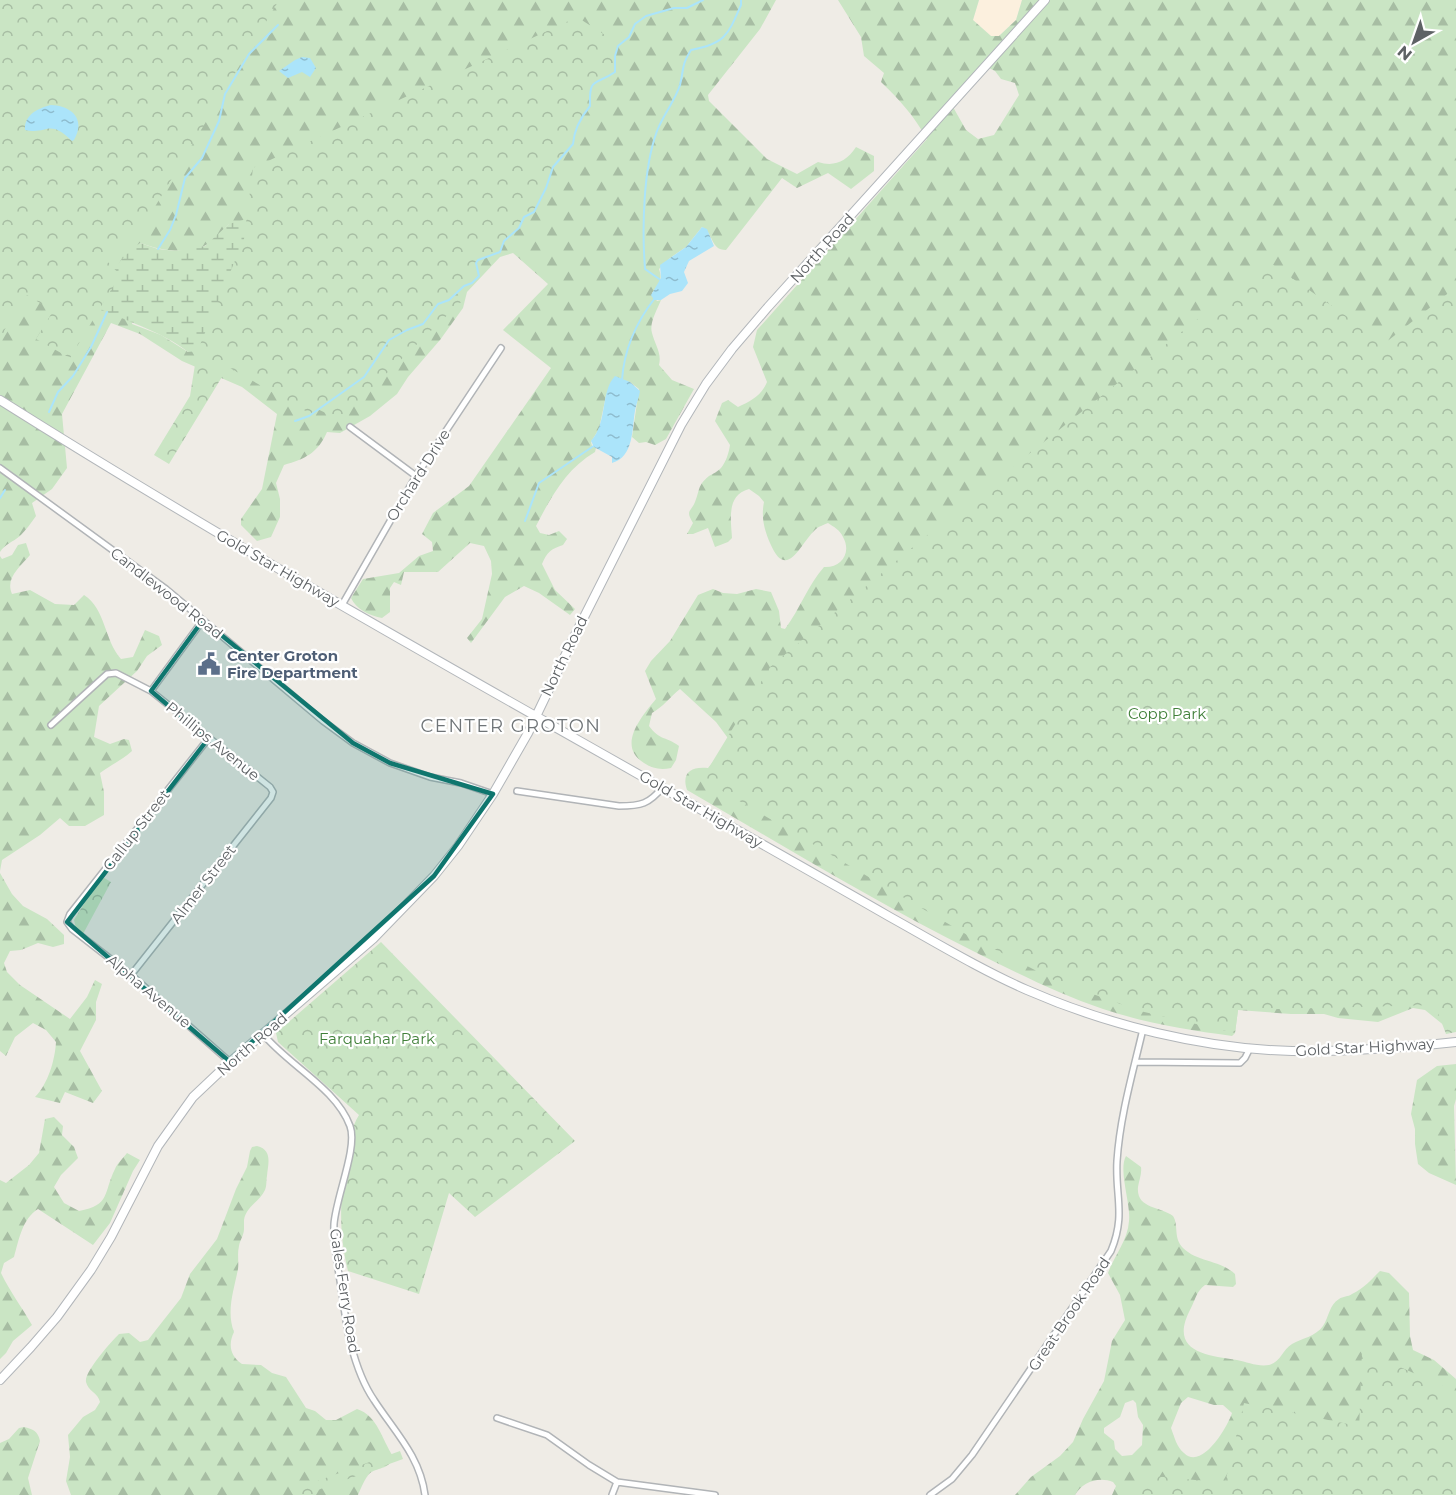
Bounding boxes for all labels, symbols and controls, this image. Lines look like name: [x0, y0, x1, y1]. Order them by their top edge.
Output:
north arrow: [1384, 12, 1444, 72]
text: N: [1394, 42, 1416, 65]
street label: North Road: [786, 209, 858, 287]
street label: Orchard Drive: [382, 425, 454, 525]
street label: Gold Star Highway: [213, 525, 344, 611]
street label: Candlewood Road: [107, 543, 227, 643]
street label: North Road: [536, 613, 592, 699]
place label: Center Groton Fire Department: [227, 646, 358, 682]
public building icon: Center Groton Fire Department: [196, 651, 222, 677]
street label: Phillips Avenue: [162, 697, 264, 785]
park label: Copp Park: [1128, 704, 1206, 723]
district label: CENTER GROTON: [421, 715, 601, 737]
street label: Gold Star Highway: [636, 766, 767, 852]
street label: Gallup Street: [98, 786, 174, 874]
street label: Almer Street: [166, 841, 240, 927]
street label: Alpha Avenue: [103, 950, 195, 1032]
street label: North Road: [213, 1008, 291, 1080]
park label: Farquahar Park: [319, 1029, 435, 1048]
street label: Gold Star Highway: [1295, 1034, 1436, 1060]
street label: Gales Ferry Road: [326, 1227, 364, 1355]
street label: Great Brook Road: [1024, 1253, 1114, 1375]

